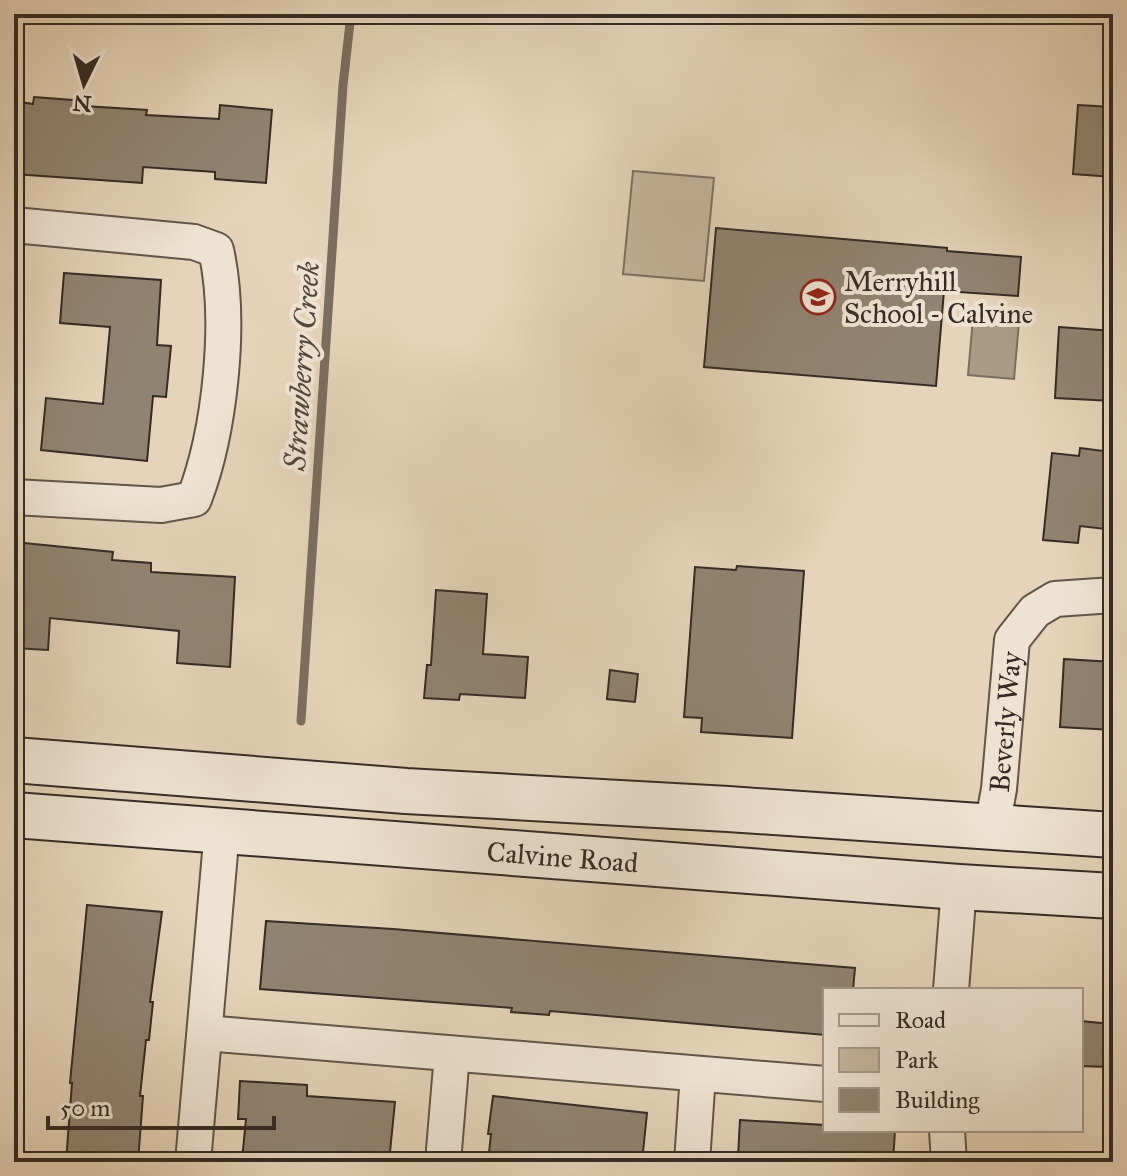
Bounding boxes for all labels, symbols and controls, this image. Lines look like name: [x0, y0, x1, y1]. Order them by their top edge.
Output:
north arrow: [44, 44, 124, 124]
text: N: [71, 89, 93, 118]
water label: Strawberry Creek: [277, 260, 327, 473]
place label: Merryhill School - Calvine: [844, 264, 1033, 331]
school or university icon: Merryhill School - Calvine: [799, 278, 837, 316]
street label: Beverly Way: [981, 649, 1029, 794]
street label: Calvine Road: [485, 834, 640, 880]
legend: [823, 988, 1083, 1132]
text: Road: [895, 1005, 946, 1035]
text: Park: [895, 1045, 939, 1075]
scale bar: [48, 1080, 274, 1130]
text: Building: [895, 1085, 980, 1115]
text: 50 m: [60, 1093, 110, 1123]

